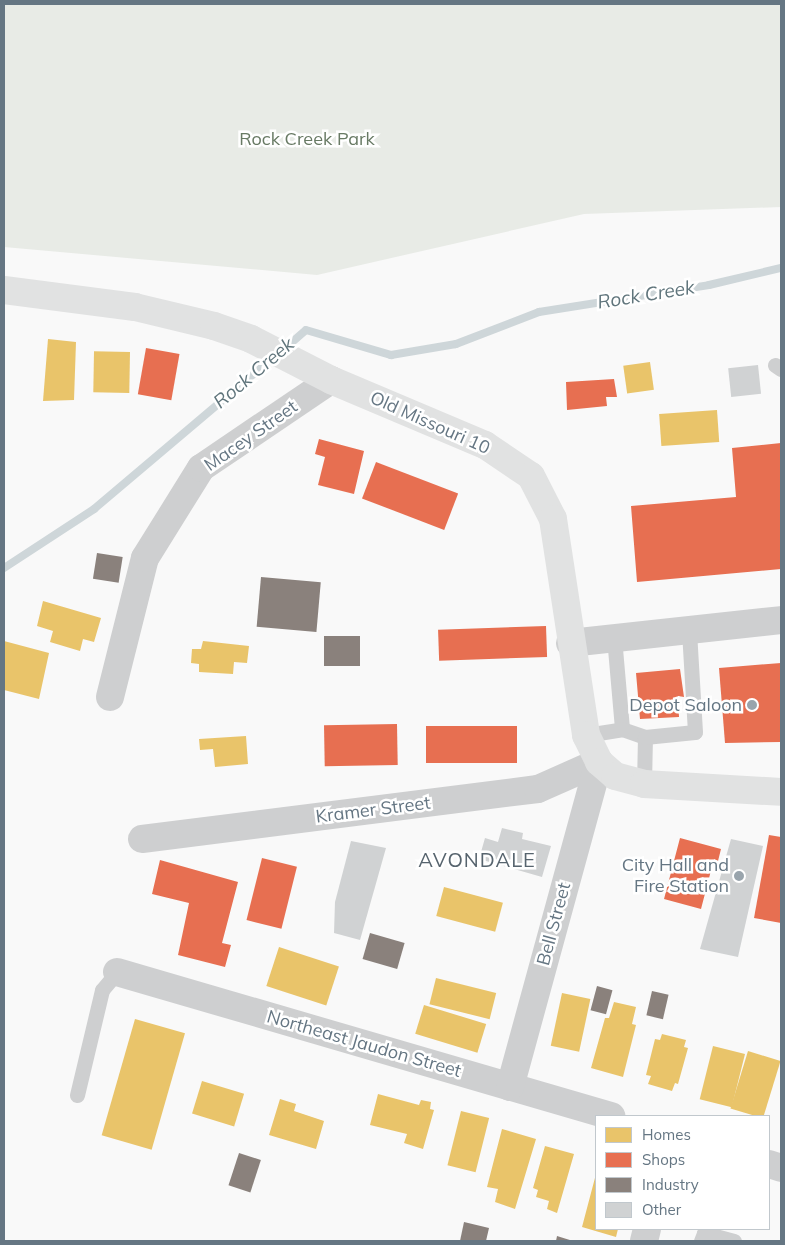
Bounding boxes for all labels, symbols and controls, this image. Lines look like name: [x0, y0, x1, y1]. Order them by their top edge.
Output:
park label: Rock Creek Park: [239, 128, 375, 150]
water label: Rock Creek: [596, 276, 696, 314]
water label: Rock Creek: [209, 333, 299, 413]
street label: Old Missouri 10: [367, 387, 493, 459]
street label: Macey Street: [200, 396, 302, 476]
place label: Depot Saloon: [629, 694, 742, 716]
marker: Depot Saloon: [746, 699, 758, 711]
street label: Kramer Street: [314, 792, 432, 828]
district label: AVONDALE: [417, 847, 537, 871]
place label: City Hall and Fire Station: [622, 855, 729, 898]
marker: City Hall and Fire Station: [733, 870, 745, 882]
street label: Bell Street: [533, 880, 575, 968]
street label: Northeast Jaudon Street: [264, 1006, 464, 1082]
legend: [595, 1115, 770, 1230]
text: Homes: [642, 1125, 691, 1144]
text: Shops: [642, 1150, 685, 1169]
text: Industry: [642, 1175, 699, 1194]
text: Other: [642, 1200, 681, 1219]

